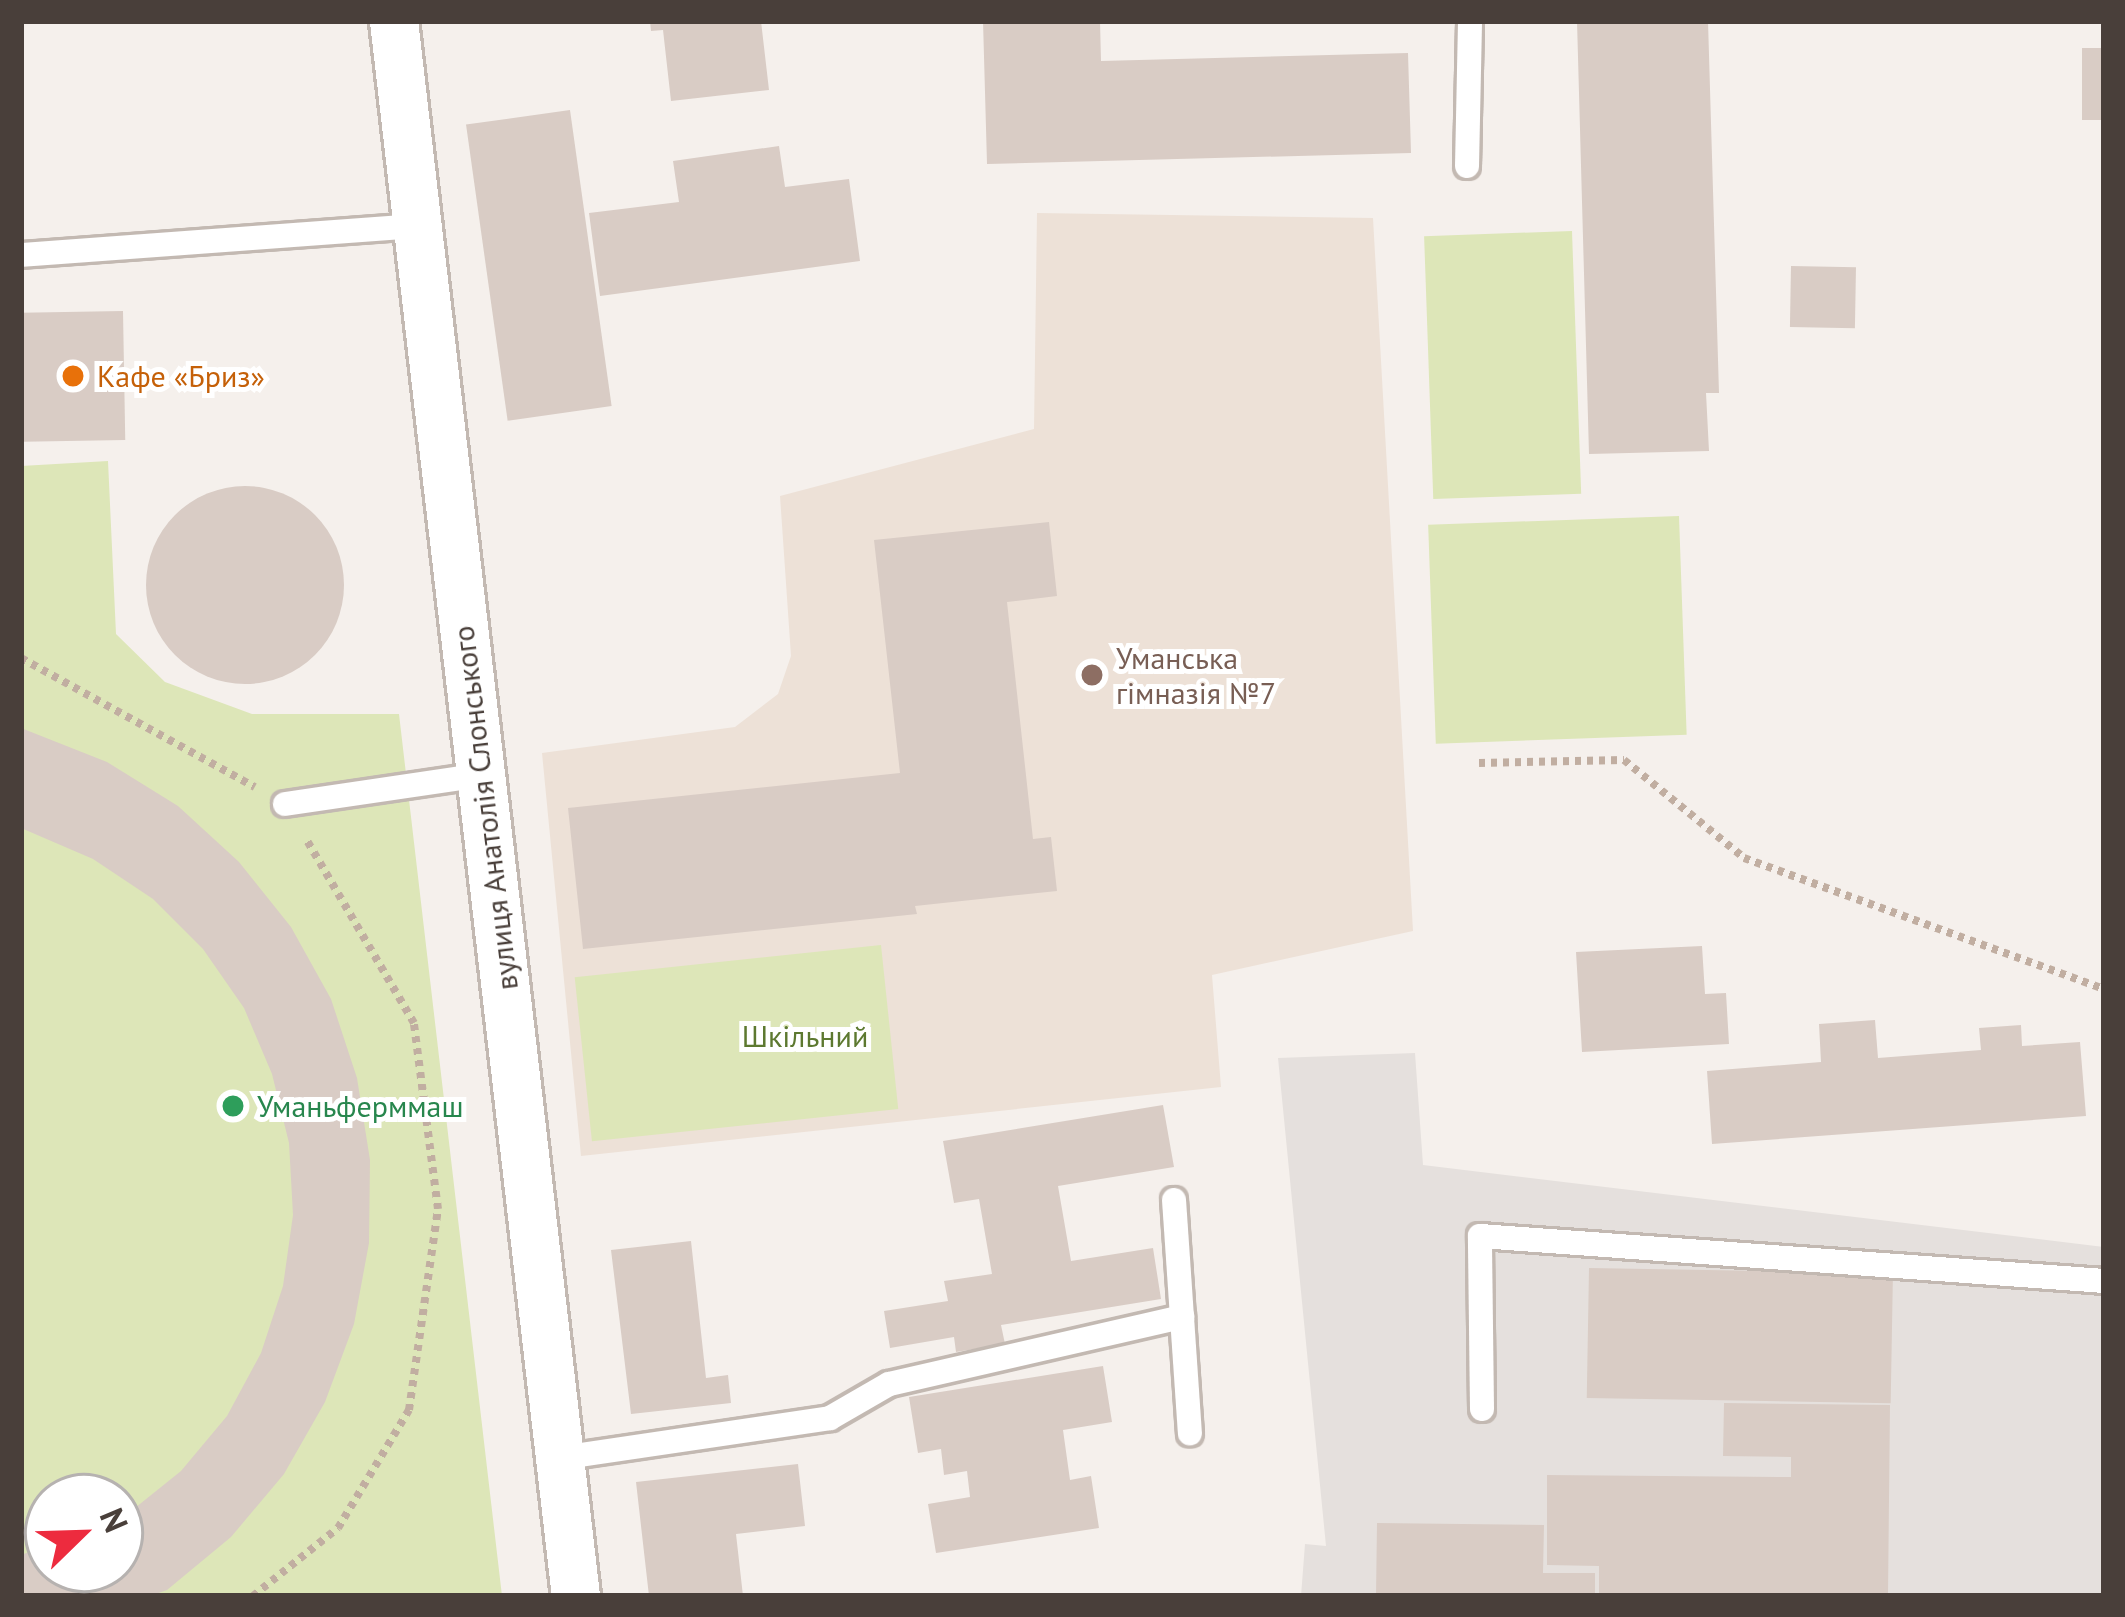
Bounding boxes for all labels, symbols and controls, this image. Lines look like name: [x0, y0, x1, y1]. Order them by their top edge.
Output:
place label: Кафе «Бриз»: [97, 358, 265, 394]
marker: Кафе «Бриз»: [60, 363, 86, 389]
street label: вулиця Анатолія Слонського: [445, 623, 525, 993]
place label: Уманська гімназія №7: [1116, 640, 1276, 710]
marker: Уманська гімназія №7: [1079, 662, 1105, 688]
park label: Шкільний: [742, 1018, 868, 1054]
place label: Уманьферммаш: [257, 1088, 464, 1124]
marker: Уманьферммаш: [220, 1093, 246, 1119]
north arrow: [24, 1473, 144, 1593]
text: N: [91, 1502, 139, 1538]

